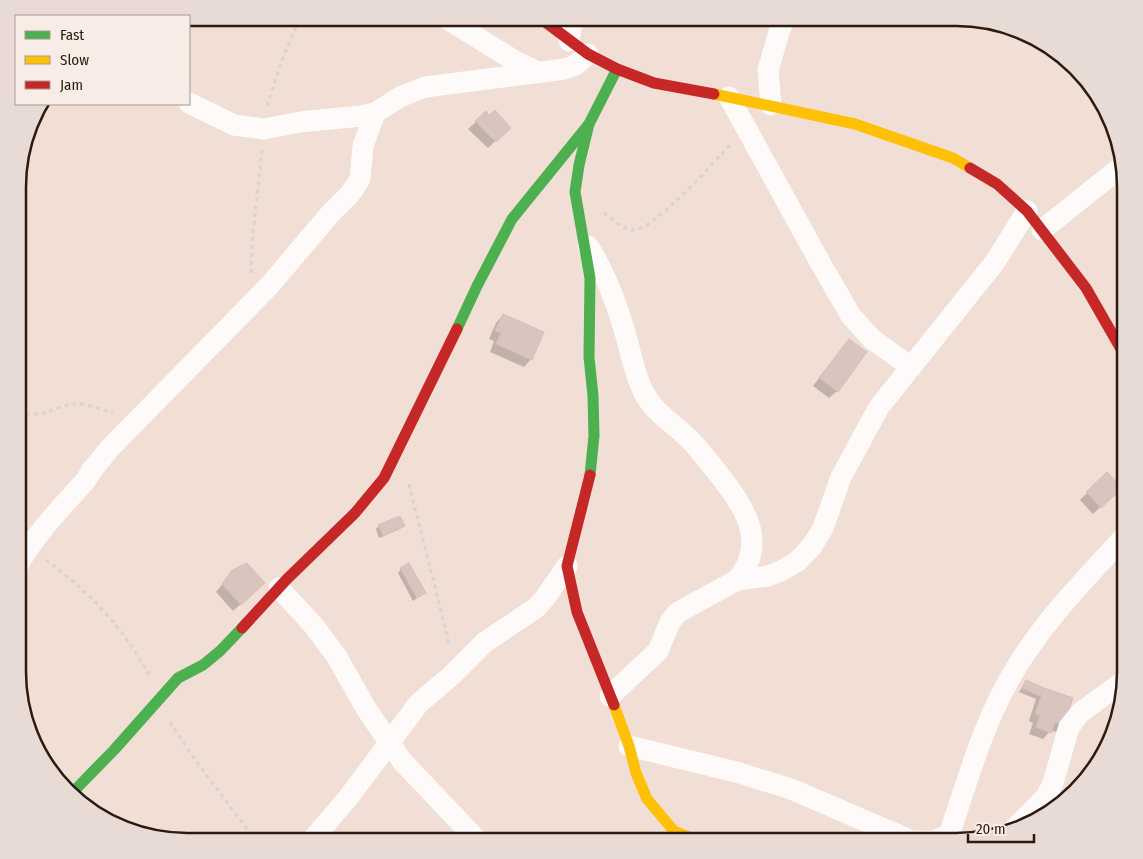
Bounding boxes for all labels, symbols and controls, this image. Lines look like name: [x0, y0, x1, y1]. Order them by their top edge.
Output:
legend: [15, 15, 190, 105]
text: Fast: [60, 26, 84, 44]
text: Slow: [60, 51, 89, 69]
text: Jam: [60, 76, 83, 94]
scale bar: [968, 812, 1034, 844]
text: 20 m: [976, 820, 1006, 838]

